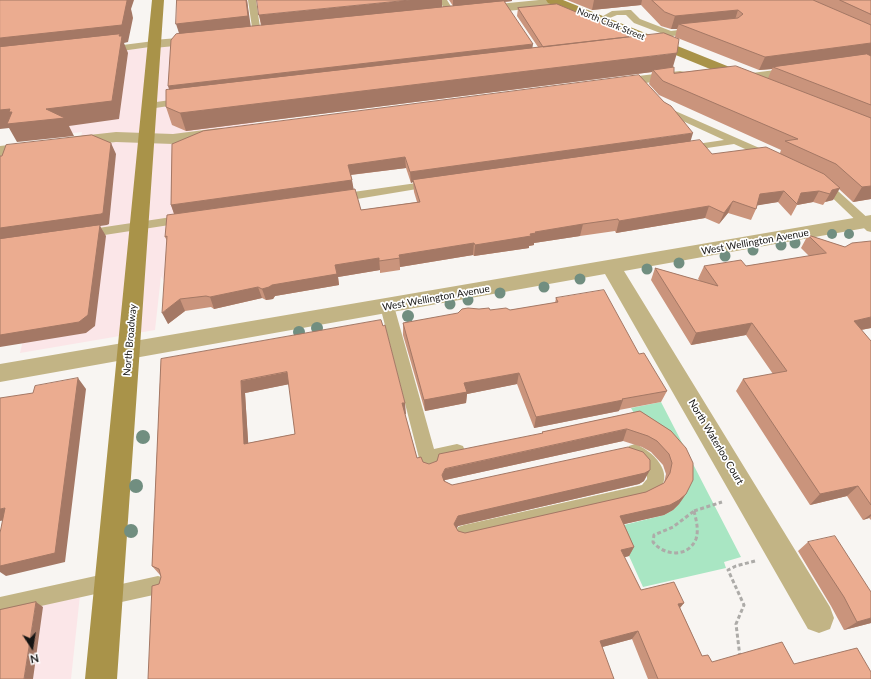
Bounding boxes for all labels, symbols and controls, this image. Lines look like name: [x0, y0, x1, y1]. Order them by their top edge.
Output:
street label: North Clark Street: [576, 5, 646, 43]
street label: West Wellington Avenue: [700, 227, 810, 257]
street label: West Wellington Avenue: [381, 283, 491, 313]
street label: North Broadway: [121, 303, 139, 377]
street label: North Waterloo Court: [686, 397, 746, 487]
north arrow: [12, 627, 52, 667]
text: N: [29, 652, 40, 666]

